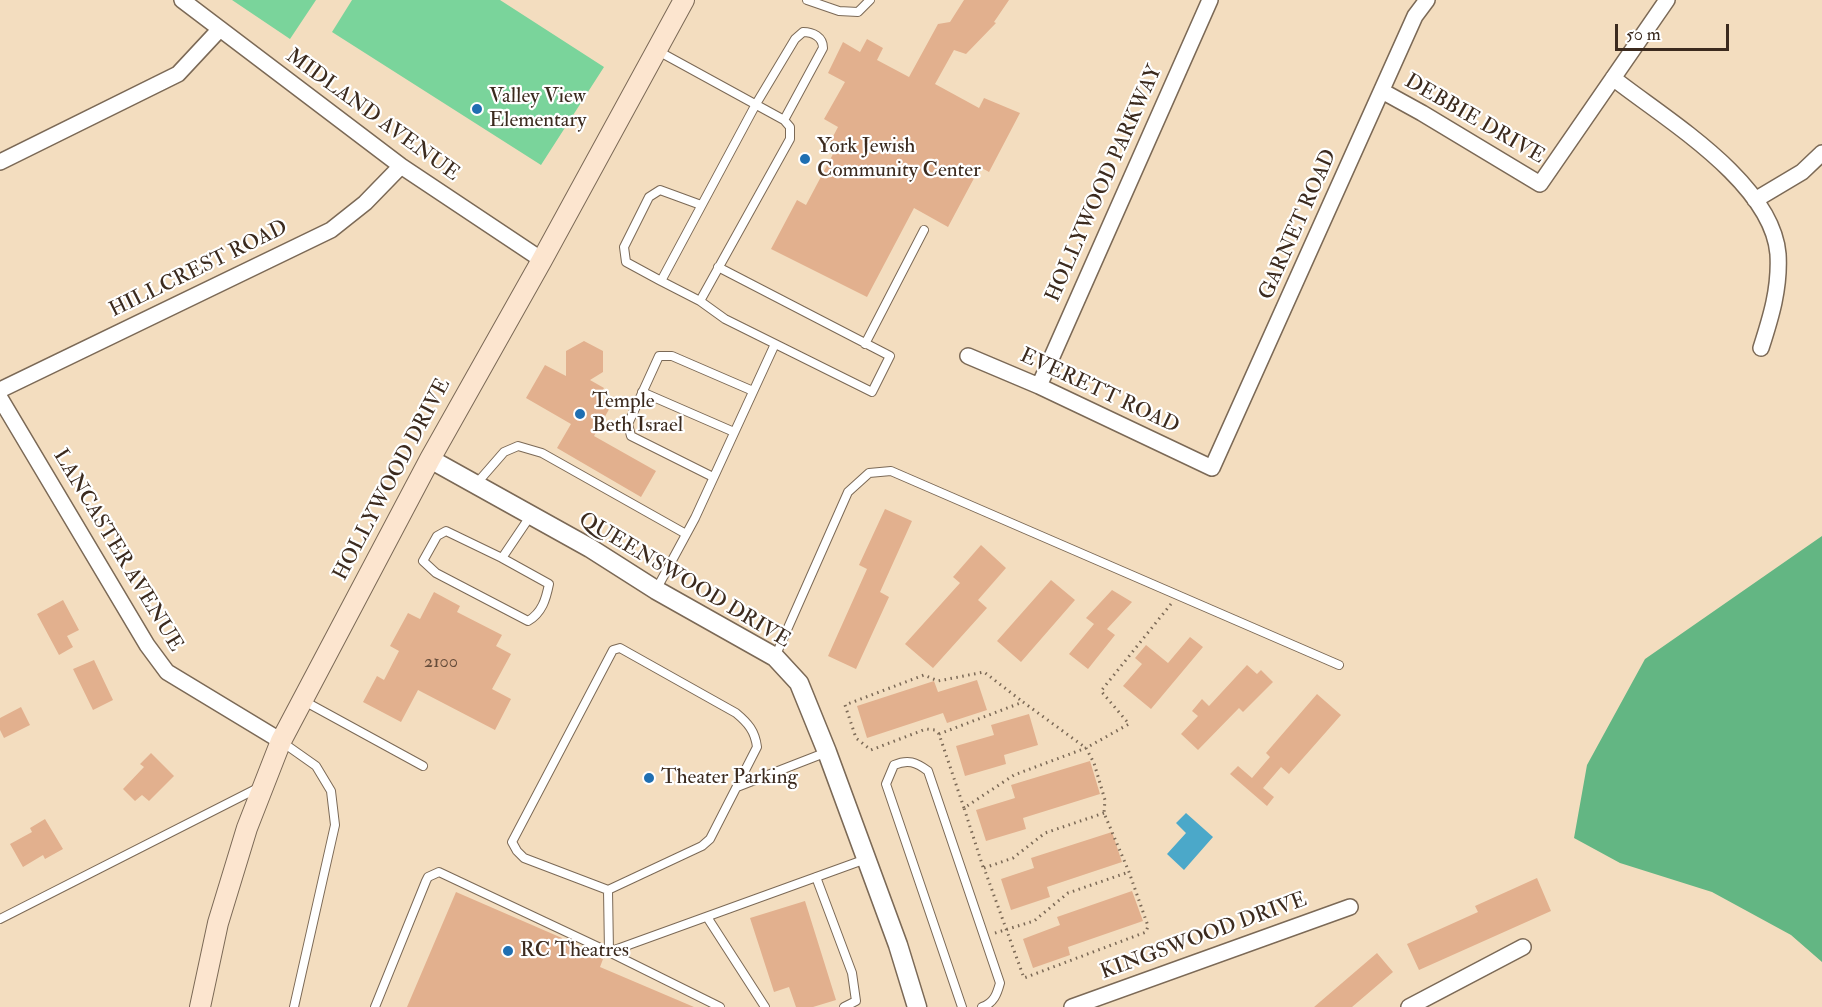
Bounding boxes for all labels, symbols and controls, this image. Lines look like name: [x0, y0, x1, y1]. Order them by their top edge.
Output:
scale bar: [1618, 12, 1732, 50]
text: 50 m: [1626, 23, 1661, 46]
street label: MIDLAND AVENUE: [280, 45, 464, 187]
street label: HOLLYWOOD PARKWAY: [1041, 62, 1169, 306]
street label: DEBBIE DRIVE: [1399, 70, 1549, 170]
place label: Valley View Elementary: [489, 84, 586, 134]
marker: Valley View Elementary: [470, 102, 484, 116]
place label: York Jewish Community Center: [817, 134, 981, 184]
street label: GARNET ROAD: [1255, 146, 1343, 304]
marker: York Jewish Community Center: [798, 152, 812, 166]
street label: HILLCREST ROAD: [106, 216, 292, 324]
street label: EVERETT ROAD: [1015, 344, 1183, 440]
street label: HOLLYWOOD DRIVE: [329, 375, 457, 585]
place label: Temple Beth Israel: [592, 389, 683, 439]
marker: Temple Beth Israel: [573, 407, 587, 421]
street label: LANCASTER AVENUE: [47, 445, 187, 657]
street label: QUEENSWOOD DRIVE: [574, 508, 794, 654]
house number: 2100: [424, 652, 458, 674]
place label: Theater Parking: [661, 765, 798, 791]
marker: Theater Parking: [642, 771, 656, 785]
street label: KINGSWOOD DRIVE: [1097, 888, 1311, 986]
place label: RC Theatres: [520, 938, 629, 964]
marker: RC Theatres: [501, 944, 515, 958]

